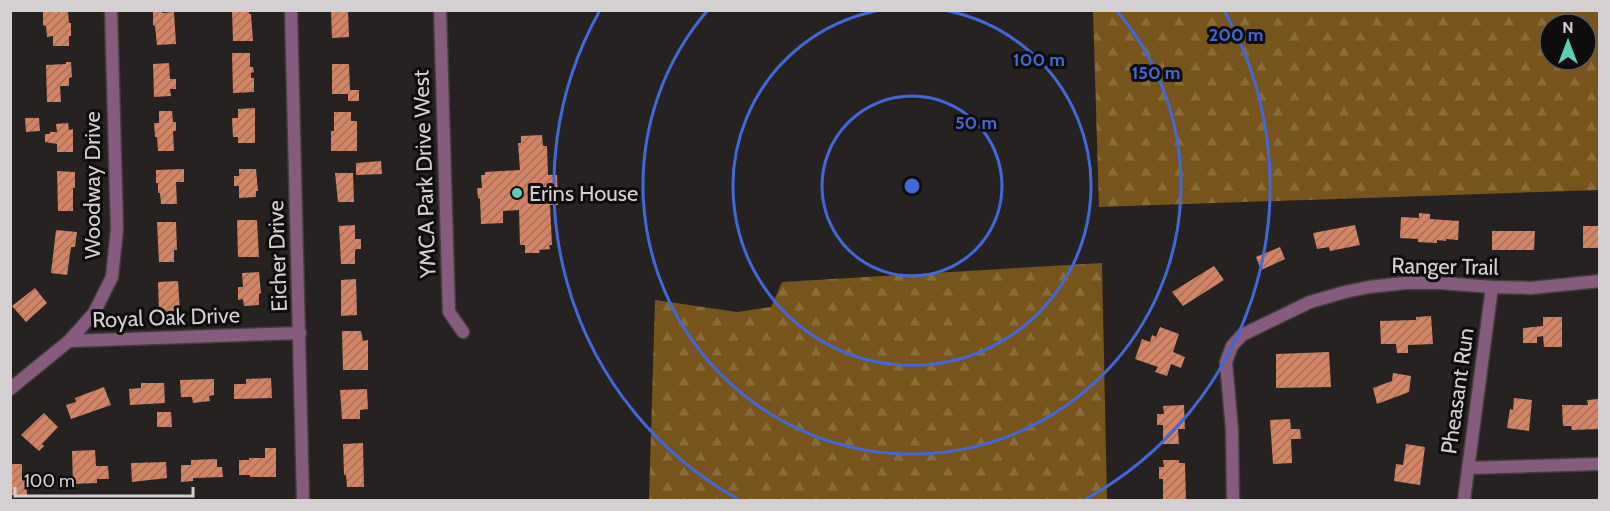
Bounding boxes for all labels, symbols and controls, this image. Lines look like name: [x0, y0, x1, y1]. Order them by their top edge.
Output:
north arrow: [1538, 12, 1598, 72]
text: N: [1562, 18, 1574, 37]
text: 200 m: [1209, 24, 1263, 46]
text: 100 m: [1013, 49, 1065, 71]
text: 150 m: [1132, 62, 1180, 84]
street label: YMCA Park Drive West: [407, 69, 442, 280]
street label: Woodway Drive: [79, 111, 106, 259]
text: 50 m: [955, 112, 997, 134]
centre of rings: [902, 176, 922, 196]
place label: Erins House: [529, 180, 638, 207]
marker: Erins House: [510, 186, 524, 200]
street label: Eicher Drive: [262, 200, 293, 312]
street label: Ranger Trail: [1391, 252, 1500, 281]
street label: Royal Oak Drive: [92, 301, 240, 334]
street label: Pheasant Run: [1435, 326, 1480, 456]
scale bar: [15, 460, 194, 498]
text: 100 m: [24, 470, 75, 492]

